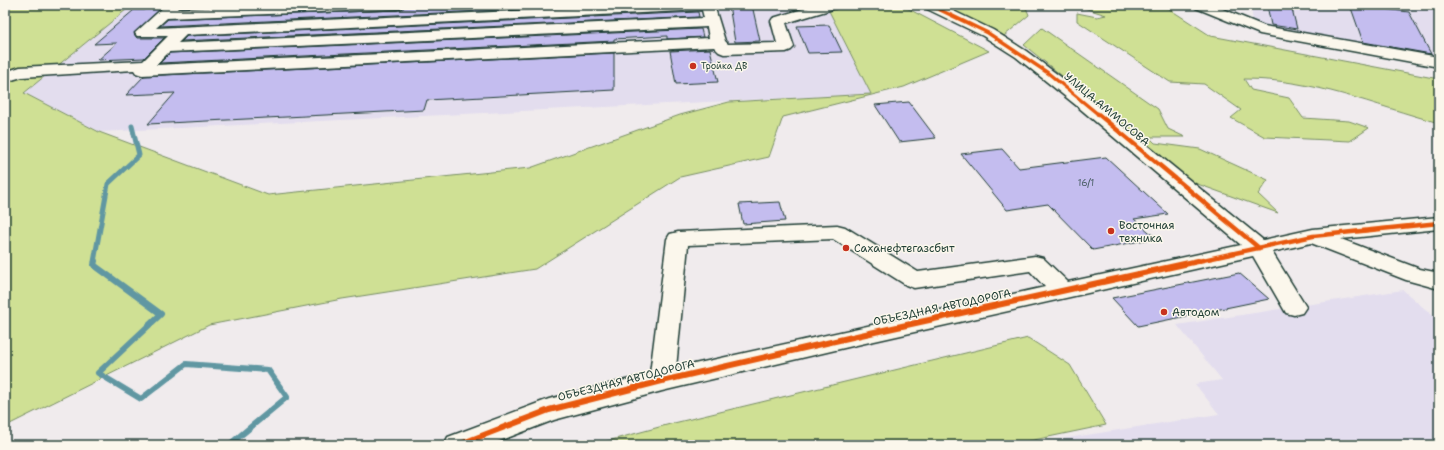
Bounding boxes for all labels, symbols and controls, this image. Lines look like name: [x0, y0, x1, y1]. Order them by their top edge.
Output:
place label: Тройка ДВ: [701, 60, 747, 72]
marker: Тройка ДВ: [688, 61, 698, 71]
street label: УЛИЦА АММОСОВА: [1061, 69, 1153, 150]
house number: 16/1: [1078, 177, 1094, 189]
place label: Восточная техника: [1119, 218, 1174, 246]
marker: Восточная техника: [1106, 226, 1116, 236]
place label: Саханефтегазсбыт: [854, 241, 955, 256]
marker: Саханефтегазсбыт: [841, 243, 851, 253]
street label: ОБЪЕЗДНАЯ АВТОДОРОГА: [872, 286, 1012, 329]
place label: Автодом: [1172, 305, 1220, 320]
marker: Автодом: [1159, 307, 1169, 317]
street label: ОБЪЕЗДНАЯ АВТОДОРОГА: [556, 356, 696, 405]

